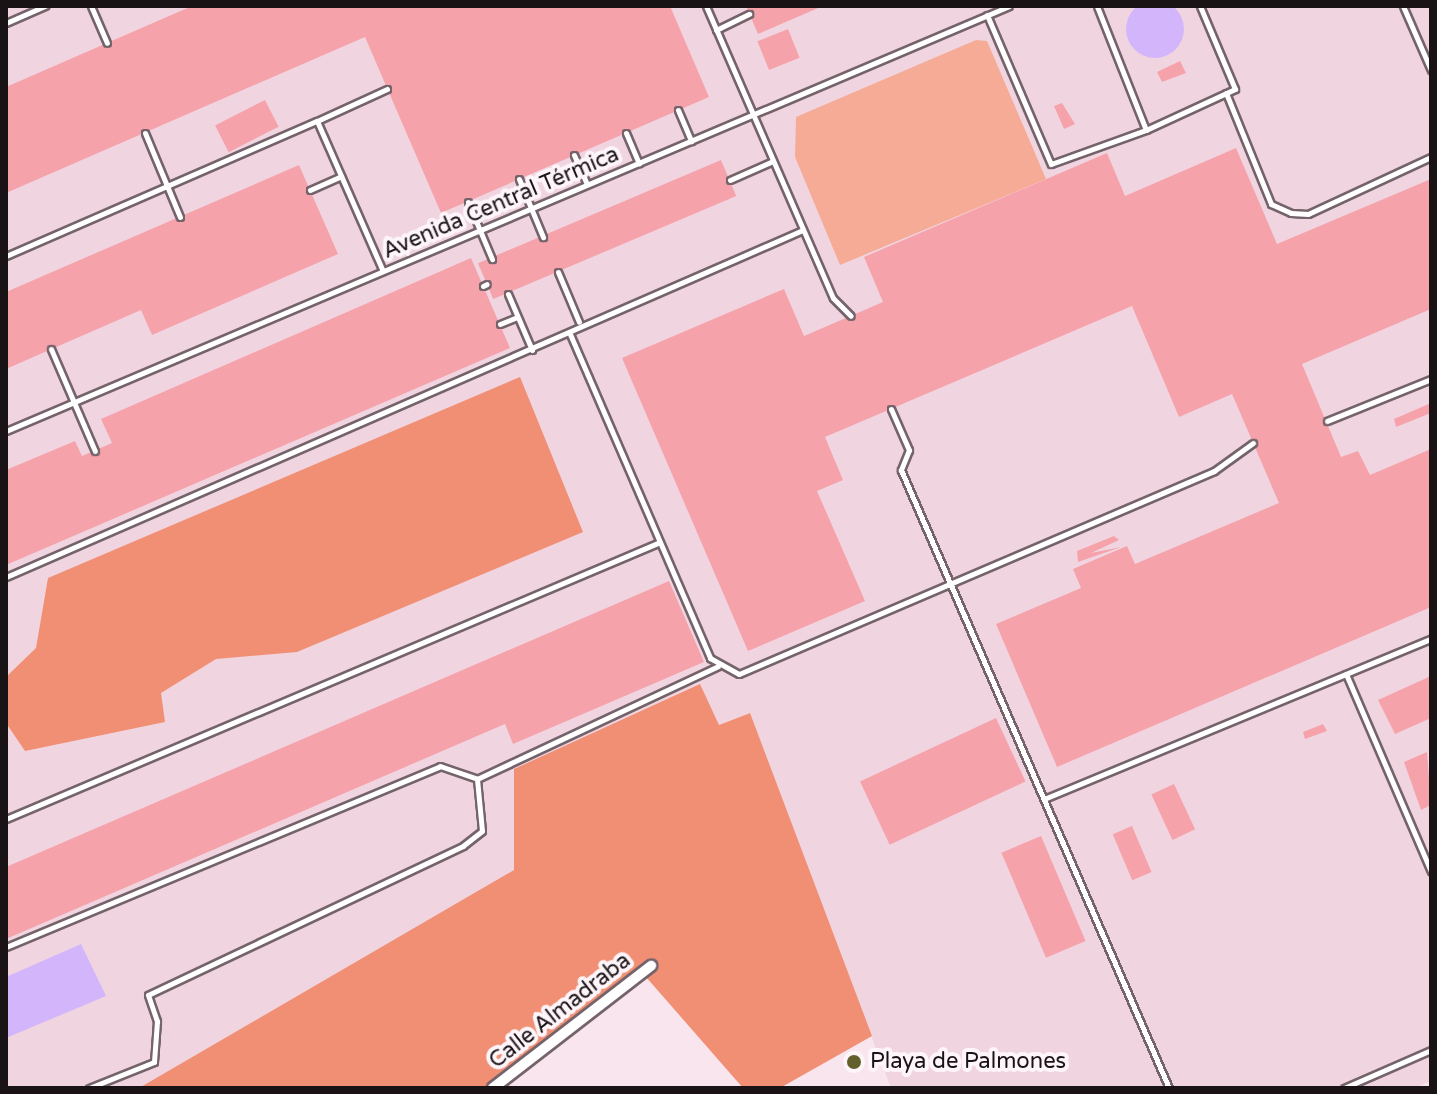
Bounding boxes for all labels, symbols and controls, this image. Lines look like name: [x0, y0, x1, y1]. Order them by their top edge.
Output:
street label: Avenida Central Térmica: [379, 141, 623, 265]
street label: Calle Almadraba: [484, 948, 636, 1074]
place label: Playa de Palmones: [870, 1049, 1066, 1075]
marker: Playa de Palmones: [845, 1053, 863, 1071]

